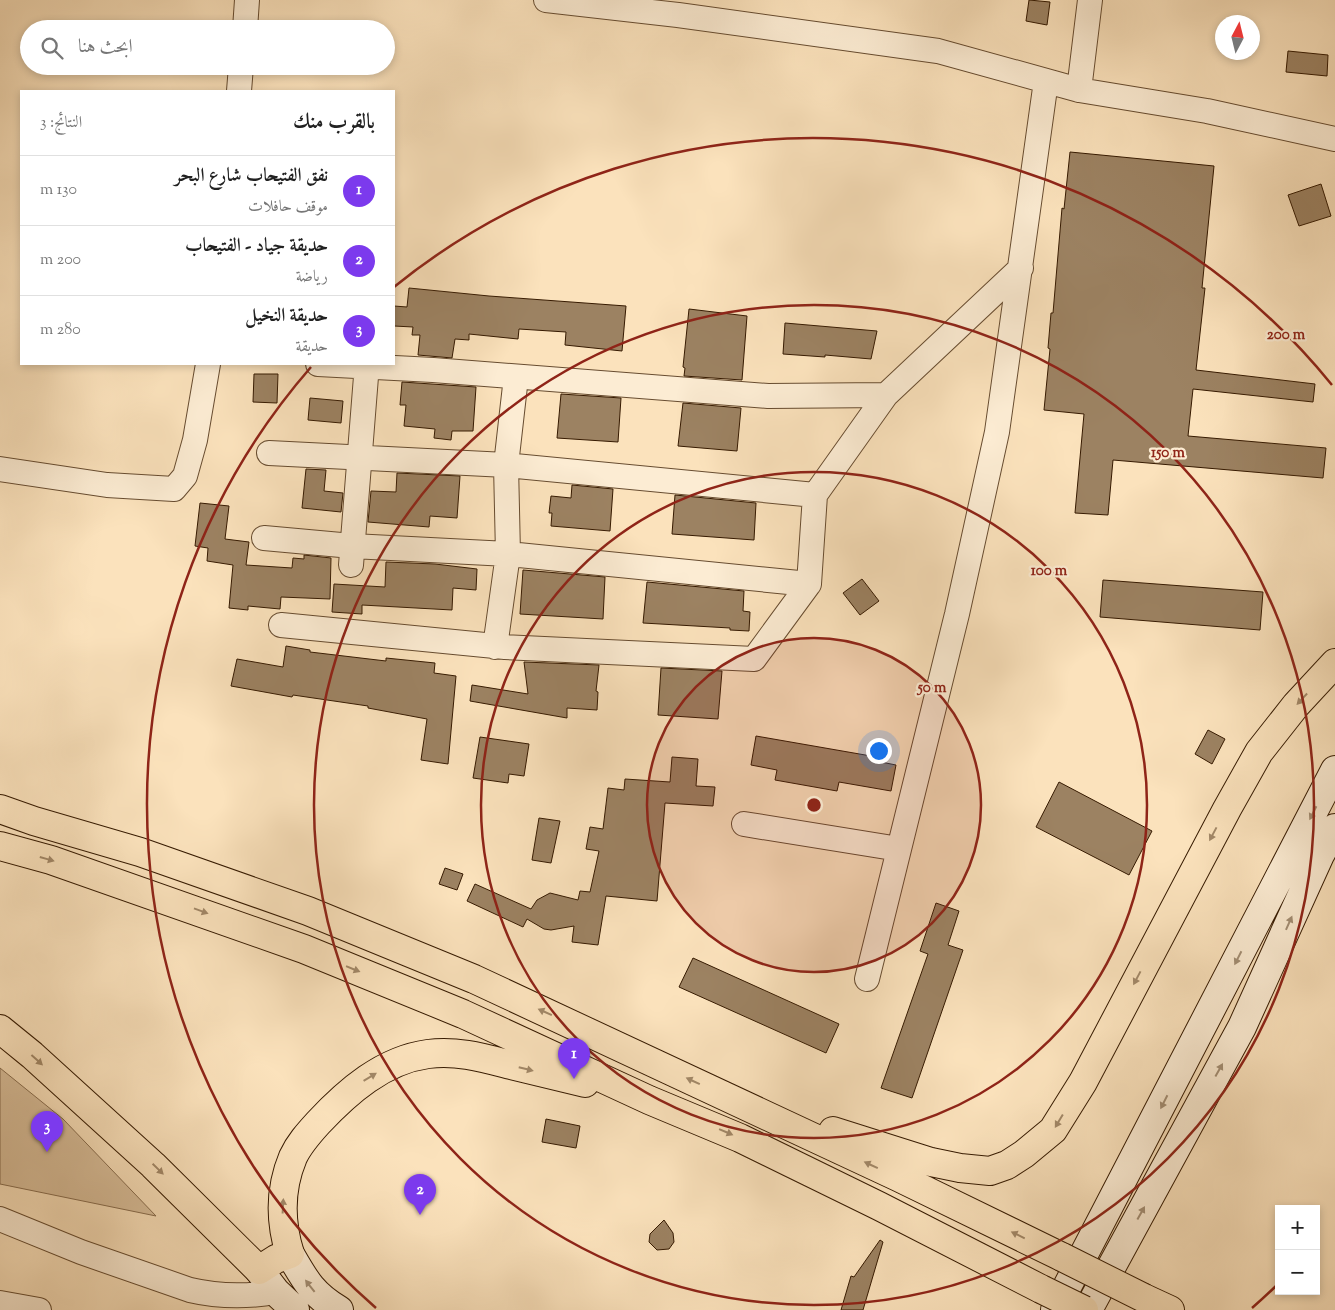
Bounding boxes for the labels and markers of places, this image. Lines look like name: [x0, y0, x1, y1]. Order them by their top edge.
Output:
centre of rings: [805, 796, 823, 814]
pin: 1: [558, 1038, 590, 1079]
pin: 3: [31, 1111, 63, 1152]
pin: 2: [404, 1174, 436, 1215]

